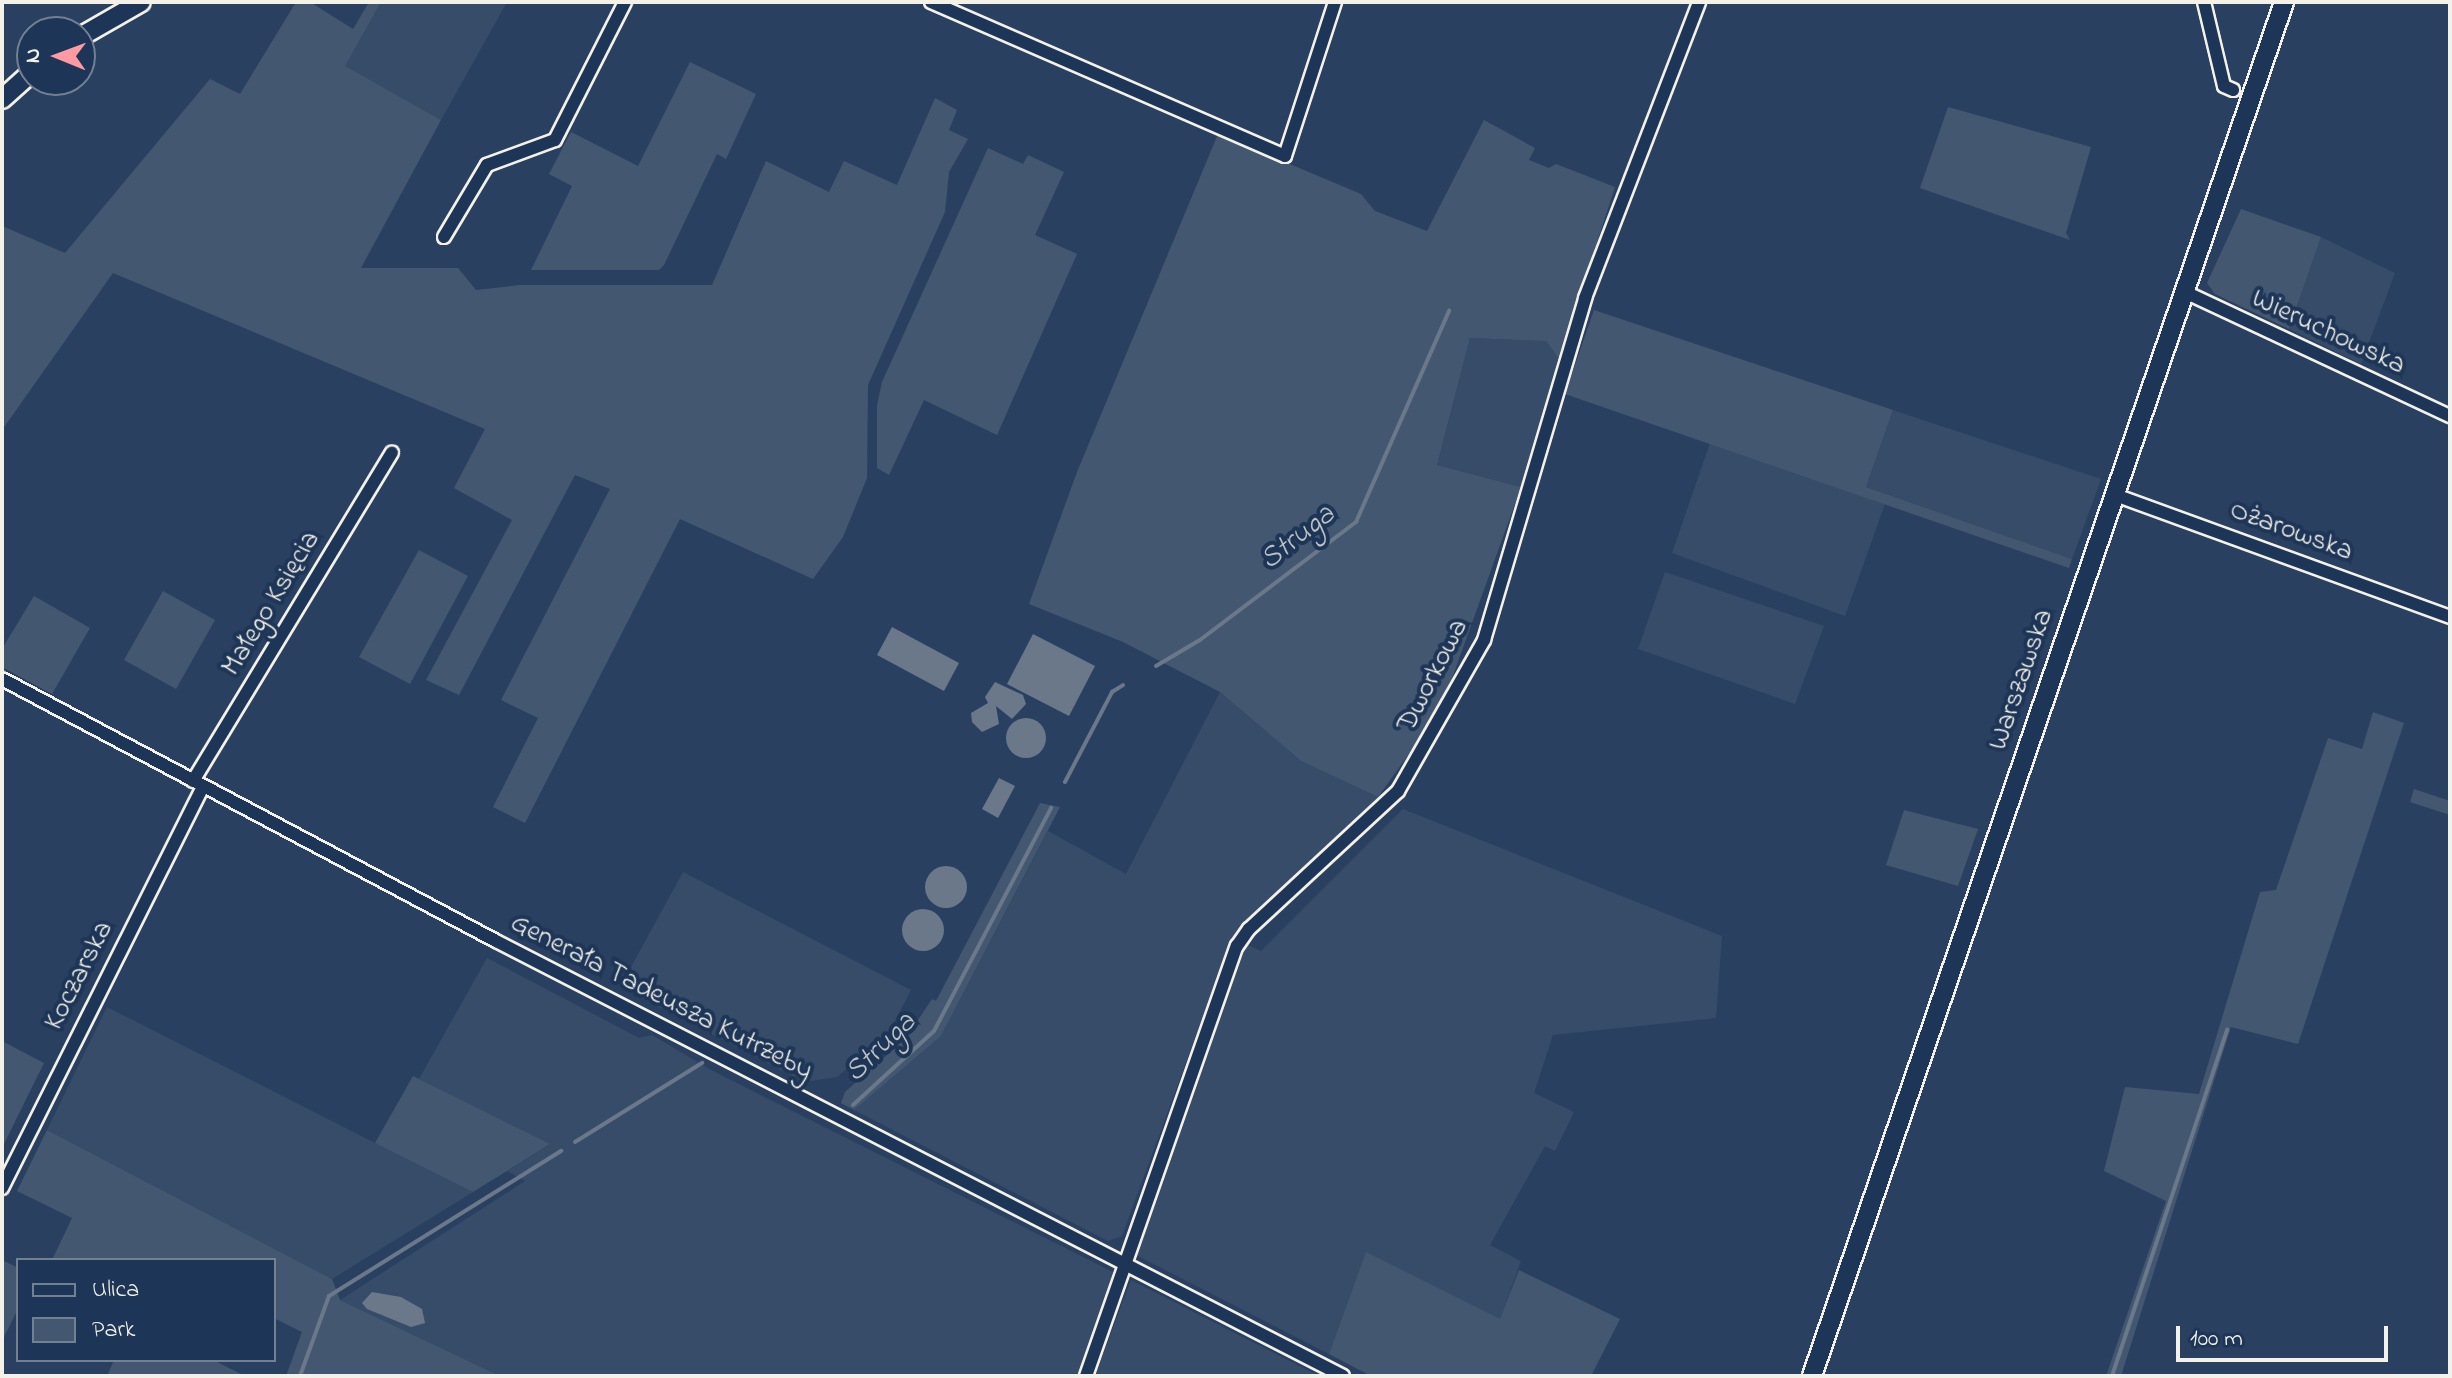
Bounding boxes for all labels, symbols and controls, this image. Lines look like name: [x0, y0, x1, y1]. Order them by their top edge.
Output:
north arrow: [16, 16, 96, 96]
text: N: [18, 48, 50, 63]
street label: Wieruchowska: [2246, 283, 2410, 383]
street label: Ożarowska: [2225, 494, 2357, 570]
water label: Struga: [1253, 498, 1343, 578]
street label: Małego Księcia: [216, 525, 328, 683]
street label: Warszawska: [1982, 605, 2062, 755]
street label: Dworkowa: [1391, 614, 1477, 738]
street label: Generała Tadeusza Kutrzeby: [504, 907, 818, 1089]
street label: Koczarska: [38, 916, 122, 1036]
water label: Struga: [838, 1005, 924, 1091]
legend: [16, 1258, 276, 1362]
text: Ulica: [92, 1273, 139, 1308]
scale bar: [2180, 1310, 2392, 1360]
text: Park: [92, 1313, 135, 1348]
text: 100 m: [2190, 1322, 2243, 1357]

